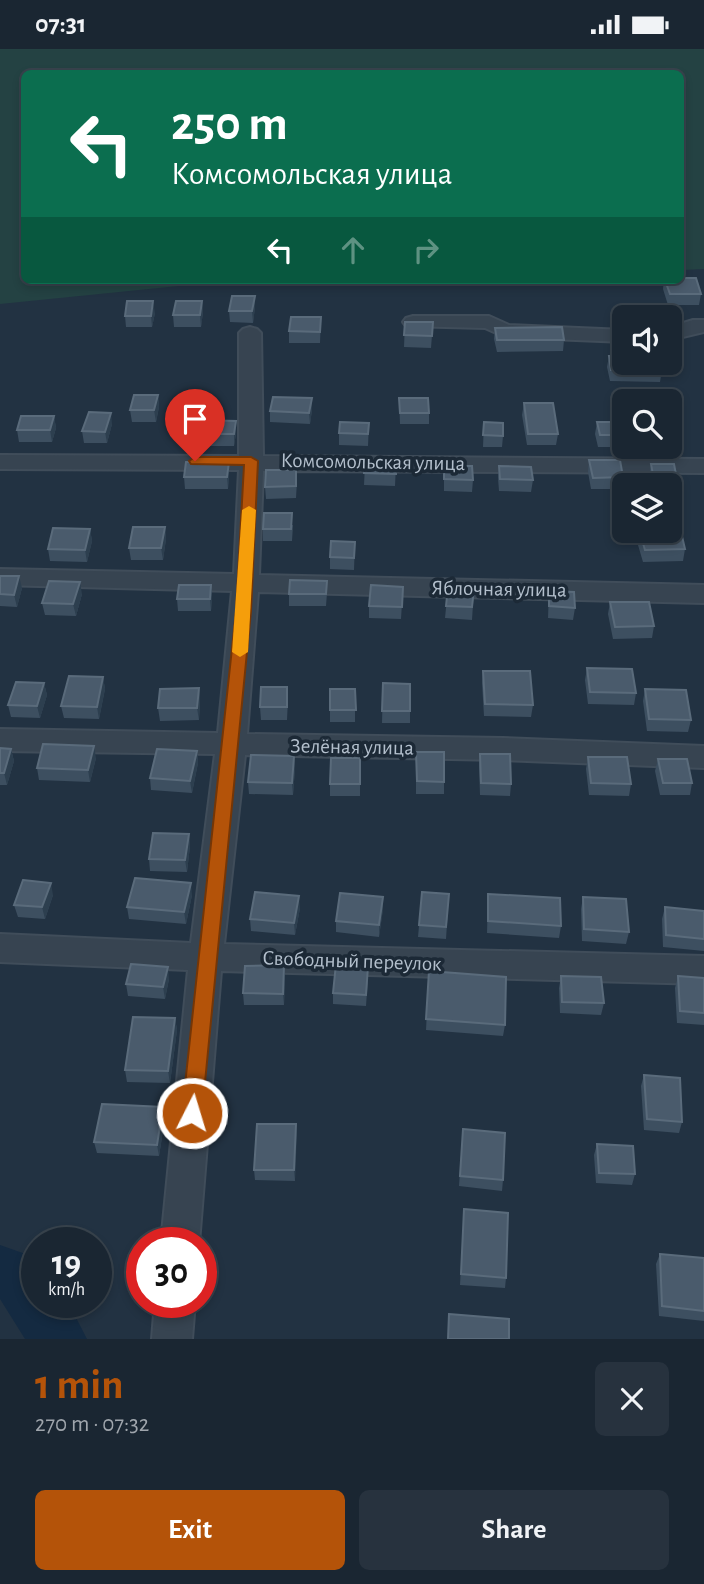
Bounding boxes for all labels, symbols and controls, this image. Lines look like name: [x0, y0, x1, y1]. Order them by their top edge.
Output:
text: 07:31: [35, 11, 86, 37]
icon: left: [56, 98, 147, 189]
text: 250 m: [171, 100, 288, 149]
text: Комсомольская улица: [171, 158, 452, 190]
icon: left: [261, 231, 299, 269]
icon: ahead: [334, 231, 372, 269]
icon: right: [407, 231, 445, 269]
map controls: [612, 305, 682, 543]
button: sound: [612, 305, 682, 375]
pin: [165, 389, 225, 461]
button: search: [612, 389, 682, 459]
icon: arrive: [176, 400, 214, 438]
street label: Комсомольская улица: [281, 450, 466, 474]
button: layers: [612, 473, 682, 543]
street label: Яблочная улица: [431, 577, 567, 601]
street label: Зелёная улица: [290, 735, 414, 759]
street label: Свободный переулок: [262, 947, 442, 975]
position arrow: [155, 1076, 229, 1150]
speed limit sign: 30: [126, 1227, 217, 1318]
text: 19: [52, 1246, 81, 1281]
text: km/h: [48, 1281, 85, 1299]
button: close: [595, 1362, 669, 1436]
text: 1 min: [35, 1364, 124, 1406]
text: 270 m · 07:32: [35, 1413, 149, 1436]
button: Exit: [35, 1490, 345, 1570]
button: Share: [359, 1490, 669, 1570]

